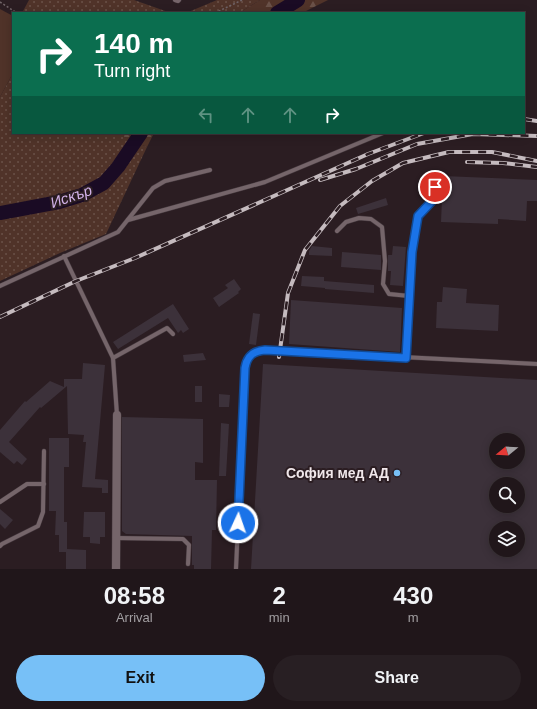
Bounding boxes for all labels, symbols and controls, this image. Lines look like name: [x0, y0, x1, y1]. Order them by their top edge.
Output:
icon: right: [28, 28, 80, 80]
text: 140 m: [94, 28, 173, 59]
text: Turn right: [94, 61, 170, 81]
icon: left: [195, 104, 217, 126]
icon: ahead: [237, 104, 259, 126]
icon: ahead: [279, 104, 301, 126]
icon: right: [321, 104, 343, 126]
pin: [418, 170, 452, 204]
icon: arrive: [424, 176, 446, 198]
water label: Искър: [48, 181, 94, 211]
north arrow: [489, 433, 525, 469]
map controls: [489, 433, 525, 557]
place label: София мед АД: [286, 465, 389, 481]
marker: София мед АД: [392, 468, 402, 478]
button: search: [489, 477, 525, 513]
position arrow: [217, 502, 259, 544]
button: layers: [489, 521, 525, 557]
text: 08:58: [104, 582, 165, 609]
text: 2: [272, 582, 286, 609]
text: 430: [393, 582, 433, 609]
text: Arrival: [116, 610, 153, 625]
text: min: [269, 610, 290, 625]
text: m: [408, 610, 419, 625]
button: Exit: [16, 655, 265, 701]
button: Share: [273, 655, 521, 701]

